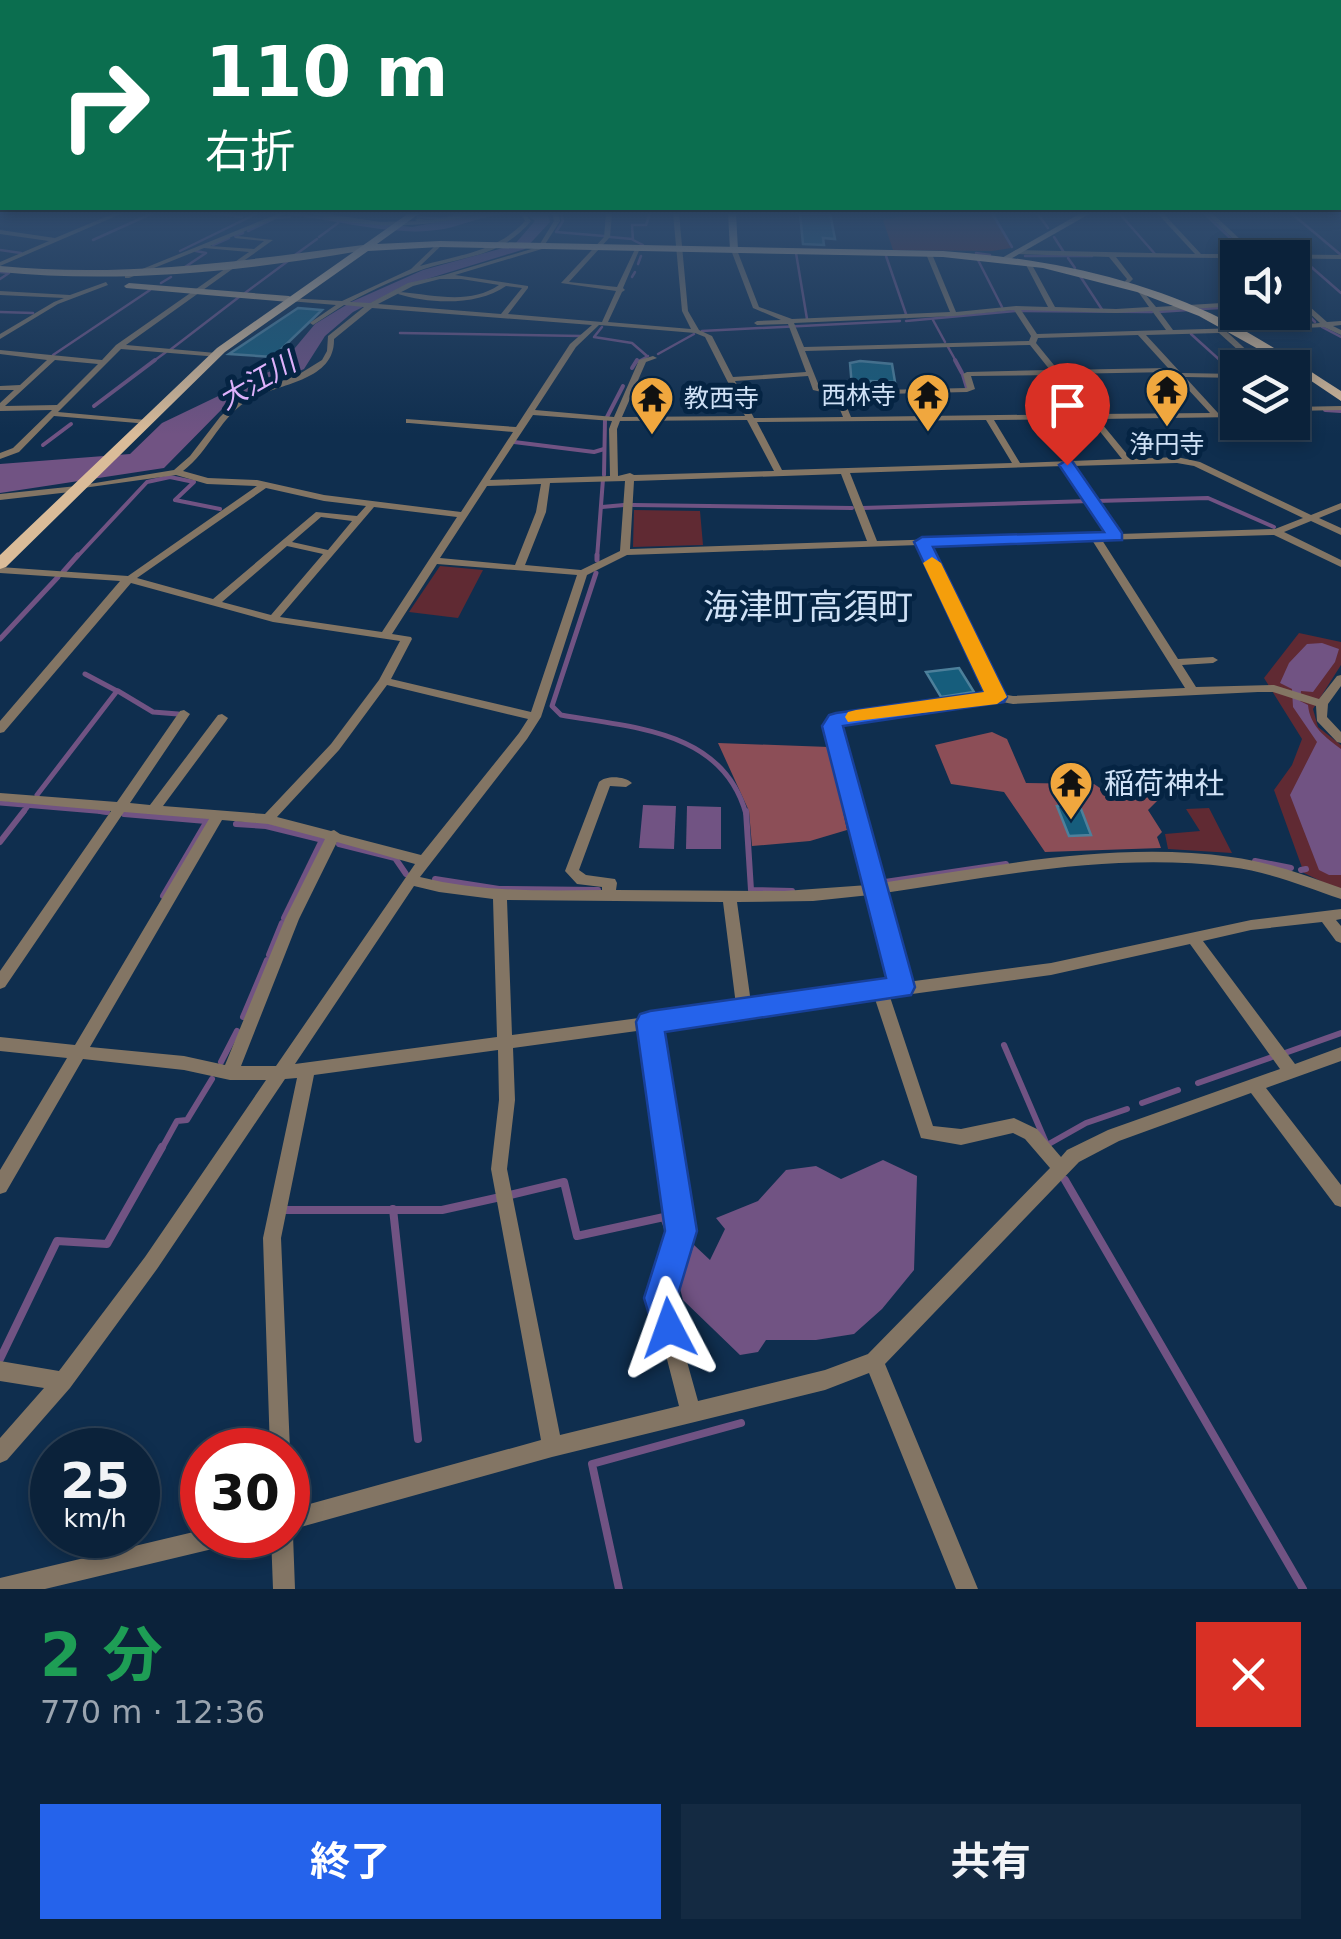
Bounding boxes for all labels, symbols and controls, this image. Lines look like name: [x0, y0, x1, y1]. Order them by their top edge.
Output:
text: 110 m: [205, 31, 448, 113]
icon: right: [40, 40, 170, 170]
text: 右折: [205, 125, 295, 178]
map controls: [1220, 240, 1310, 440]
button: sound: [1220, 240, 1310, 330]
water label: 大江川: [212, 344, 304, 416]
button: layers: [1220, 350, 1310, 440]
pin: [1025, 363, 1110, 466]
temple icon: 浄円寺: [1144, 367, 1190, 428]
temple icon: 西林寺: [905, 372, 951, 433]
temple icon: 教西寺: [629, 375, 675, 436]
icon: arrive: [1040, 378, 1095, 433]
place label: 西林寺: [821, 381, 896, 410]
place label: 教西寺: [684, 384, 759, 413]
place label: 浄円寺: [1129, 430, 1205, 459]
district label: 海津町高須町: [703, 587, 913, 627]
temple icon: 稲荷神社: [1048, 760, 1094, 821]
place label: 稲荷神社: [1104, 766, 1224, 801]
position arrow: [617, 1276, 721, 1380]
speed limit sign: 30: [180, 1428, 310, 1558]
text: 25: [60, 1452, 130, 1510]
text: km/h: [63, 1504, 127, 1533]
text: 2 分: [40, 1620, 163, 1690]
button: close: [1196, 1622, 1301, 1727]
text: 770 m · 12:36: [40, 1693, 265, 1731]
button: 終了: [40, 1804, 661, 1919]
button: 共有: [681, 1804, 1301, 1919]

